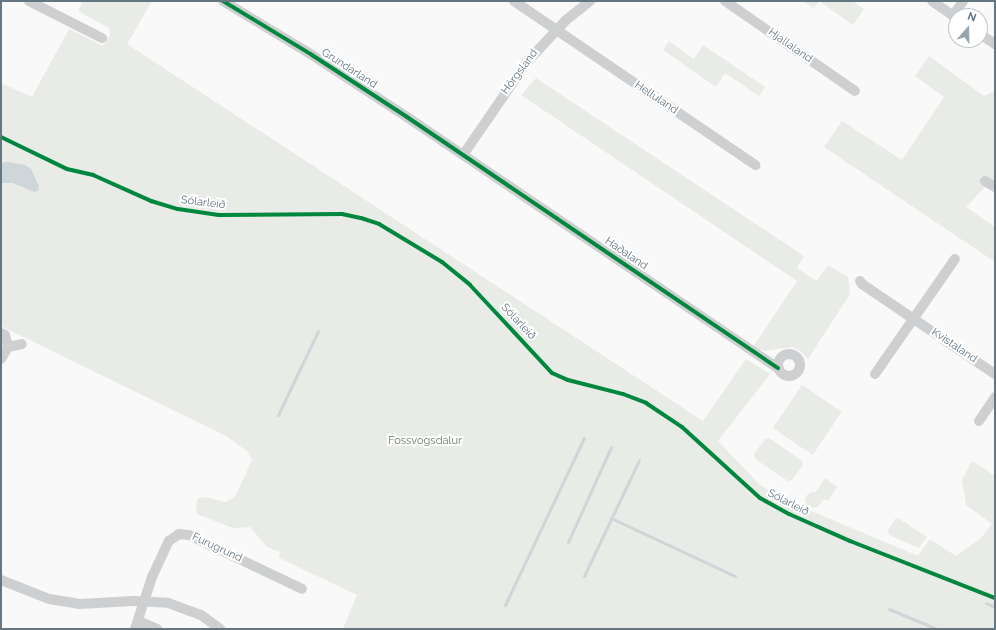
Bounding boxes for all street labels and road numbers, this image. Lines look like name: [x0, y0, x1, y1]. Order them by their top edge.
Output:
street label: Hjallaland: [765, 26, 815, 66]
street label: Grundarland: [319, 46, 379, 92]
street label: Hörgsland: [499, 47, 541, 97]
street label: Helluland: [632, 79, 680, 117]
street label: Sólarleið: [180, 194, 226, 212]
street label: Haðaland: [602, 235, 650, 273]
street label: Sólarleið: [498, 301, 538, 343]
street label: Kvistaland: [929, 326, 979, 366]
street label: Sólarleið: [765, 487, 811, 519]
street label: Furugrund: [190, 531, 244, 565]

